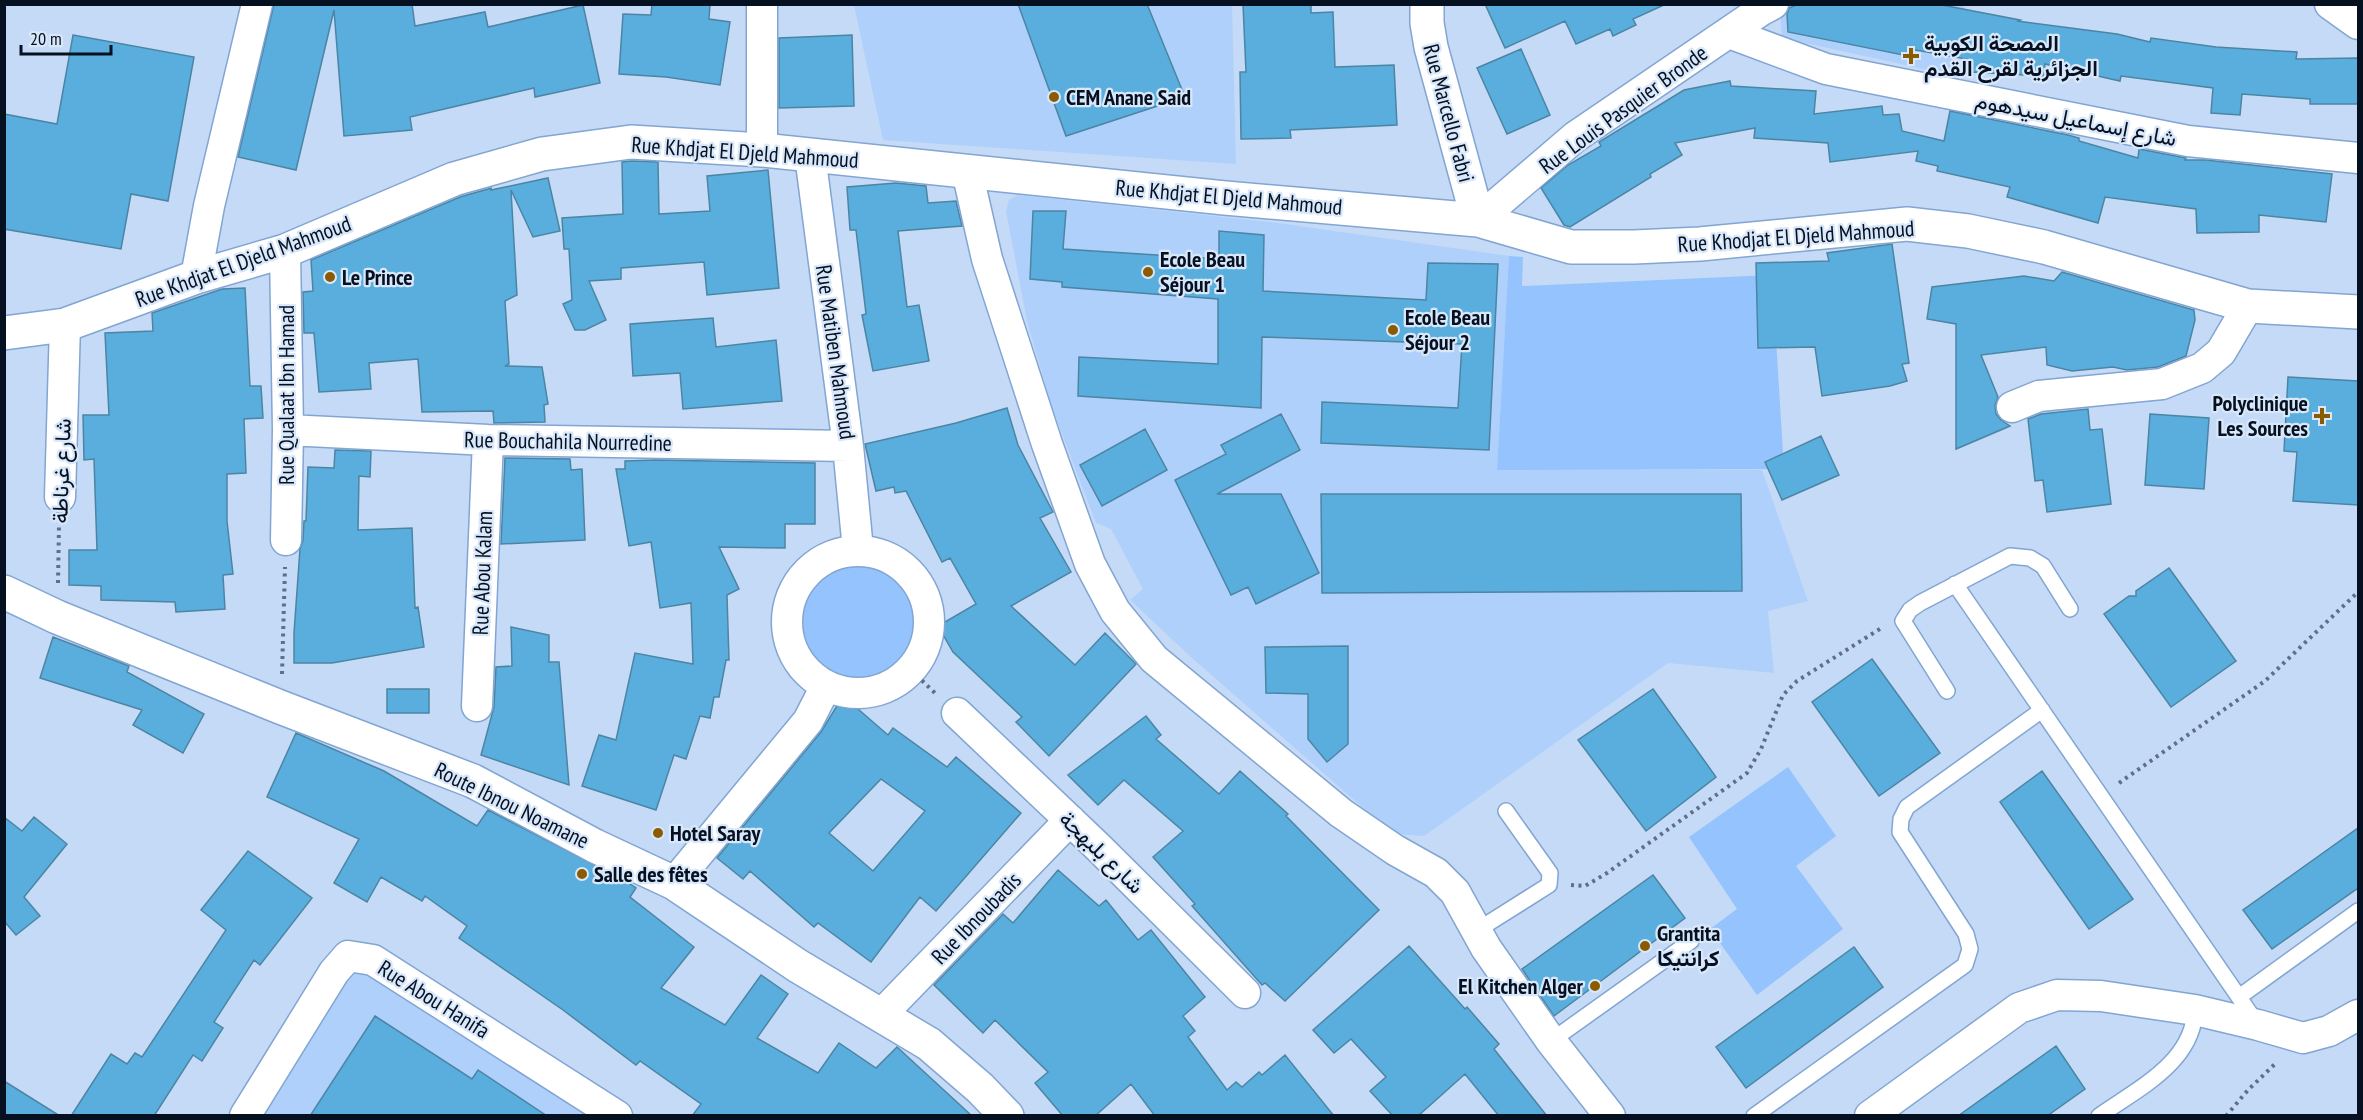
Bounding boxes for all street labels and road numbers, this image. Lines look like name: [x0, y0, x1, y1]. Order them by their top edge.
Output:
street label: Rue Louis Pasquier Bronde: [1533, 39, 1713, 179]
street label: Rue Marcello Fabri: [1417, 41, 1481, 185]
street label: شارع إسماعيل سيدهوم: [1973, 86, 2179, 153]
street label: Rue Khdjat El Djeld Mahmoud: [631, 130, 859, 174]
street label: Rue Khdjat El Djeld Mahmoud: [1114, 173, 1344, 221]
street label: Rue Khdjat El Djeld Mahmoud: [131, 209, 355, 313]
street label: Rue Khodjat El Djeld Mahmoud: [1677, 214, 1915, 258]
street label: Rue Matiben Mahmoud: [810, 263, 862, 441]
street label: Rue Qualaat Ibn Hamad: [272, 305, 300, 485]
street label: شارع غرناطة: [45, 418, 78, 524]
street label: Rue Bouchahila Nourredine: [464, 425, 672, 457]
street label: Rue Abou Kalam: [466, 510, 498, 636]
street label: Route Ibnou Noamane: [430, 755, 594, 855]
street label: شارع بلبهجة: [1053, 805, 1150, 900]
street label: Rue Ibnoubadis: [925, 866, 1027, 970]
street label: Rue Abou Hanifa: [373, 954, 495, 1044]

